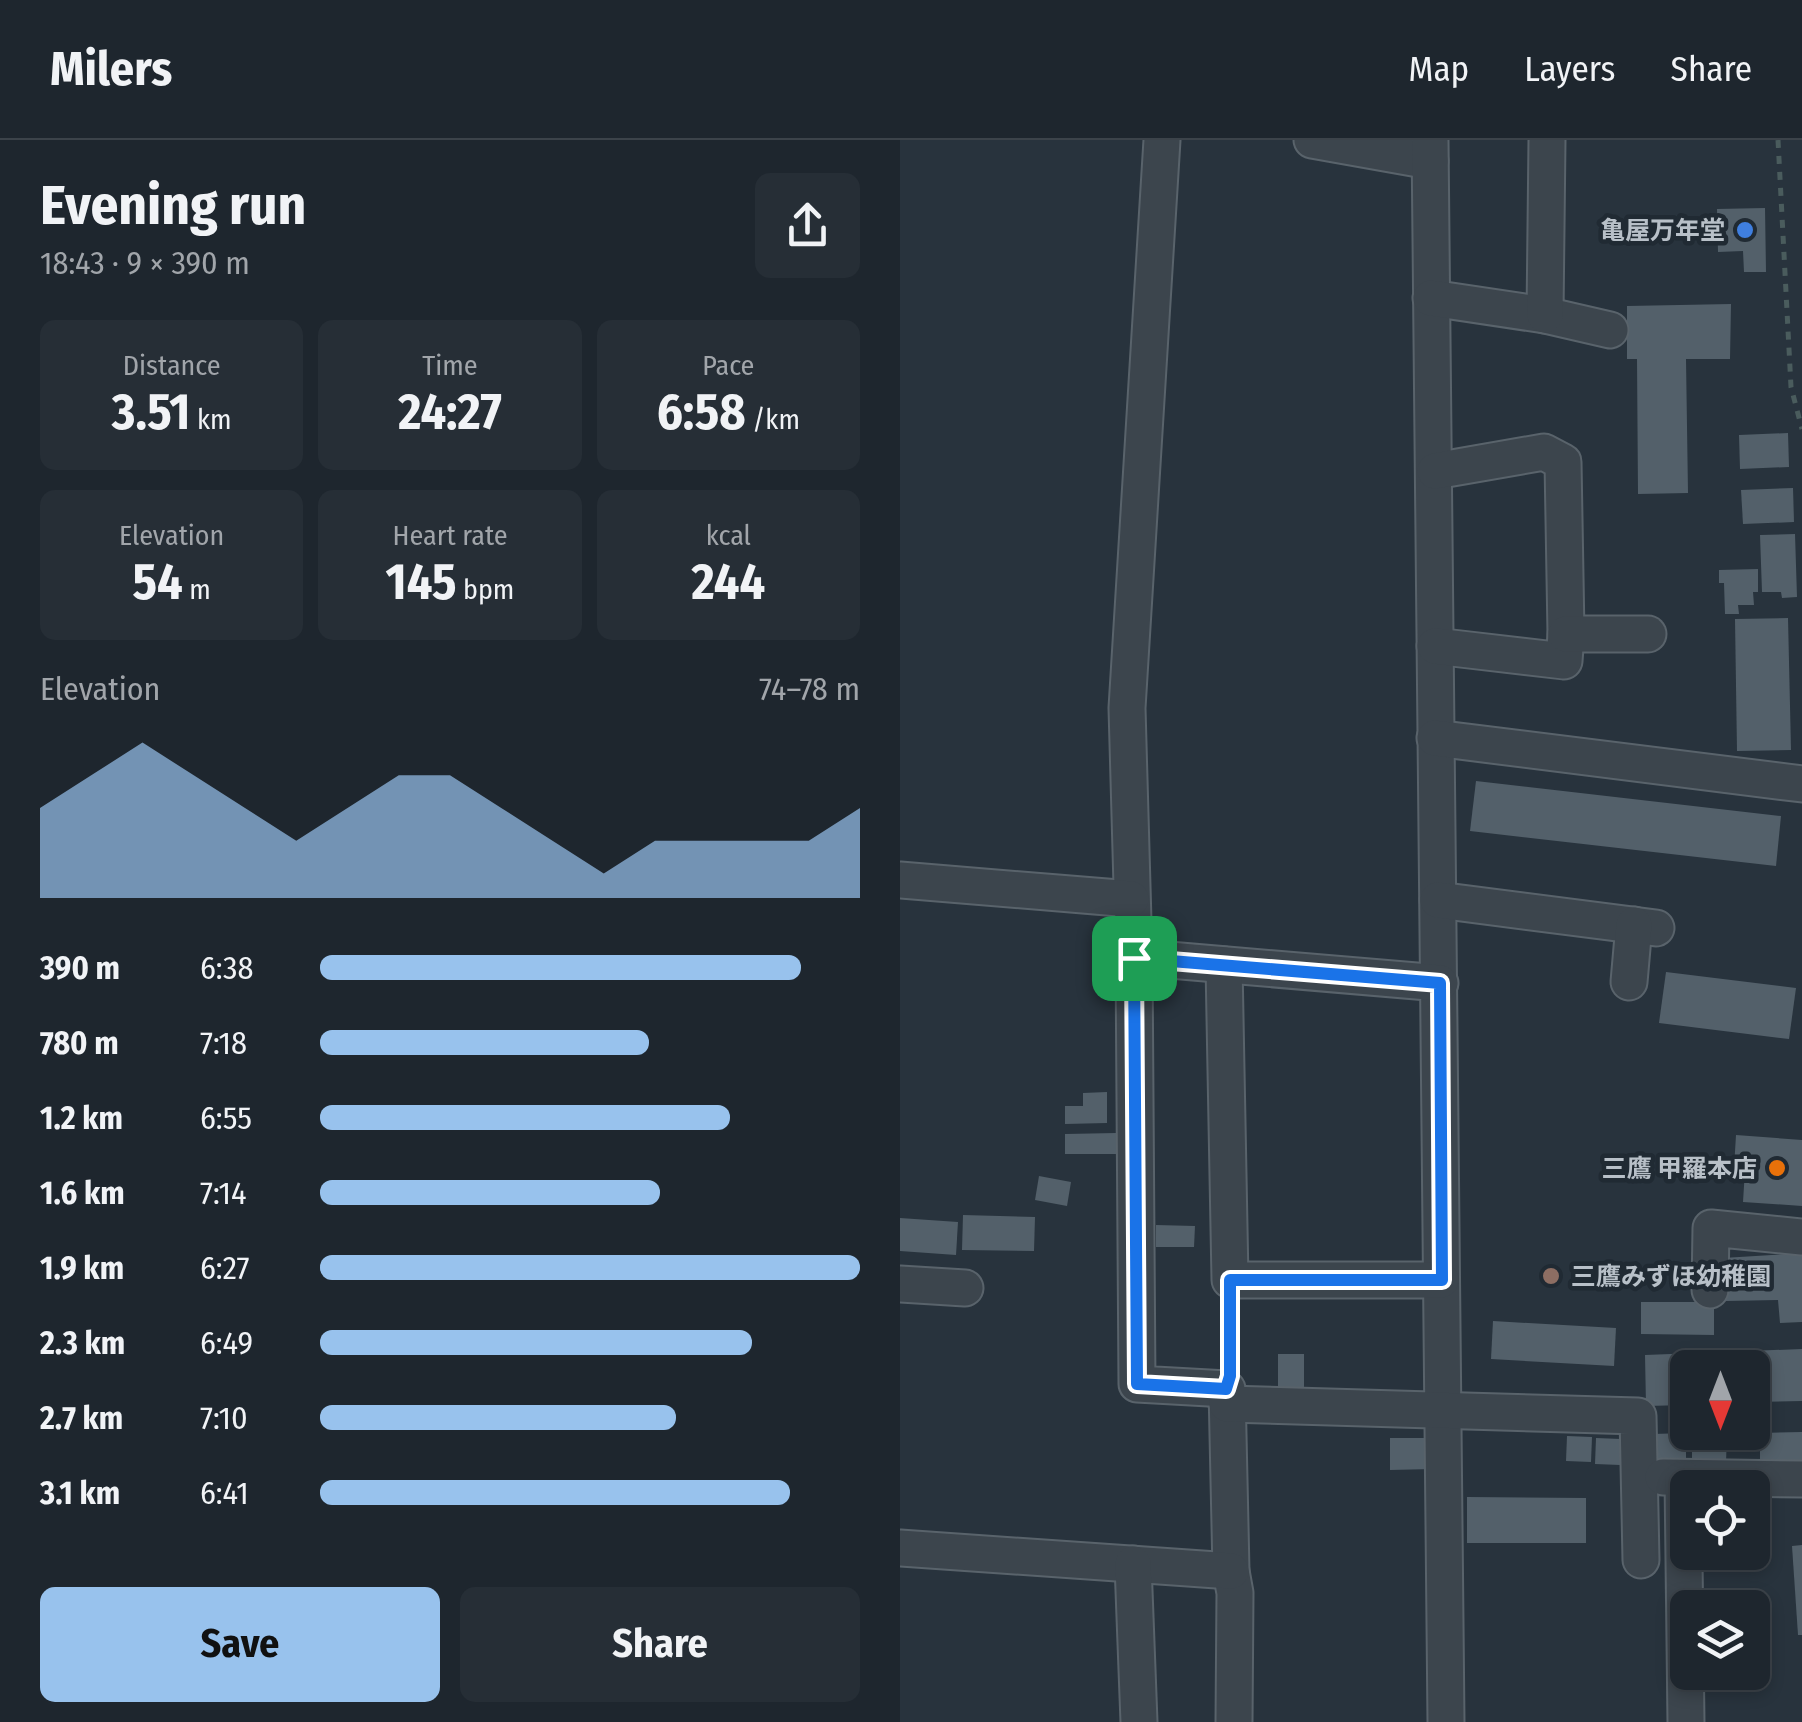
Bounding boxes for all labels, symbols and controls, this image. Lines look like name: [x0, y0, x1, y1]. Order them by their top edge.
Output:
text: Milers: [50, 40, 172, 98]
text: Map: [1409, 48, 1469, 90]
text: Layers: [1524, 48, 1616, 90]
text: Share: [1671, 48, 1752, 90]
text: Evening run: [40, 173, 306, 239]
button: share: [755, 173, 860, 278]
place label: 亀屋万年堂: [1600, 216, 1725, 246]
marker: 亀屋万年堂: [1734, 219, 1756, 241]
text: 18:43 · 9 × 390 m: [40, 244, 250, 282]
text: Distance: [123, 349, 221, 382]
text: Time: [422, 349, 478, 382]
text: Pace: [702, 349, 754, 382]
text: 3.51: [112, 382, 190, 442]
text: 24:27: [398, 382, 502, 442]
text: 6:58: [657, 382, 746, 442]
text: km: [190, 403, 232, 436]
text: /km: [746, 403, 800, 436]
text: Elevation: [119, 519, 224, 552]
text: Heart rate: [393, 519, 507, 552]
text: kcal: [706, 519, 751, 552]
text: 54: [132, 552, 183, 612]
text: 145: [386, 552, 456, 612]
text: 244: [692, 552, 765, 612]
text: m: [183, 573, 211, 606]
text: bpm: [456, 573, 514, 606]
text: Elevation: [40, 670, 160, 708]
text: 74–78 m: [759, 670, 860, 708]
pin: [1092, 916, 1177, 1001]
icon: arrive: [1107, 931, 1162, 986]
text: 390 m: [40, 949, 120, 987]
text: 6:38: [200, 949, 253, 987]
text: 780 m: [40, 1024, 119, 1062]
text: 7:18: [200, 1024, 247, 1062]
text: 1.2 km: [40, 1099, 123, 1137]
text: 6:55: [200, 1099, 252, 1137]
place label: 三鷹 甲羅本店: [1602, 1154, 1757, 1184]
marker: 三鷹 甲羅本店: [1766, 1157, 1788, 1179]
text: 1.6 km: [40, 1174, 125, 1212]
text: 7:14: [200, 1174, 246, 1212]
text: 1.9 km: [40, 1249, 124, 1287]
text: 6:27: [200, 1249, 250, 1287]
place label: 三鷹みずほ幼稚園: [1571, 1262, 1771, 1292]
marker: 三鷹みずほ幼稚園: [1540, 1265, 1562, 1287]
text: 2.3 km: [40, 1324, 125, 1362]
text: 6:49: [200, 1324, 253, 1362]
north arrow: [1670, 1350, 1770, 1450]
map controls: [1670, 1350, 1770, 1690]
text: 2.7 km: [40, 1399, 123, 1437]
text: 7:10: [200, 1399, 248, 1437]
button: locate: [1670, 1470, 1770, 1570]
text: 3.1 km: [40, 1474, 120, 1512]
text: 6:41: [200, 1474, 249, 1512]
button: Save: [40, 1587, 440, 1702]
button: Share: [460, 1587, 860, 1702]
button: layers: [1670, 1590, 1770, 1690]

